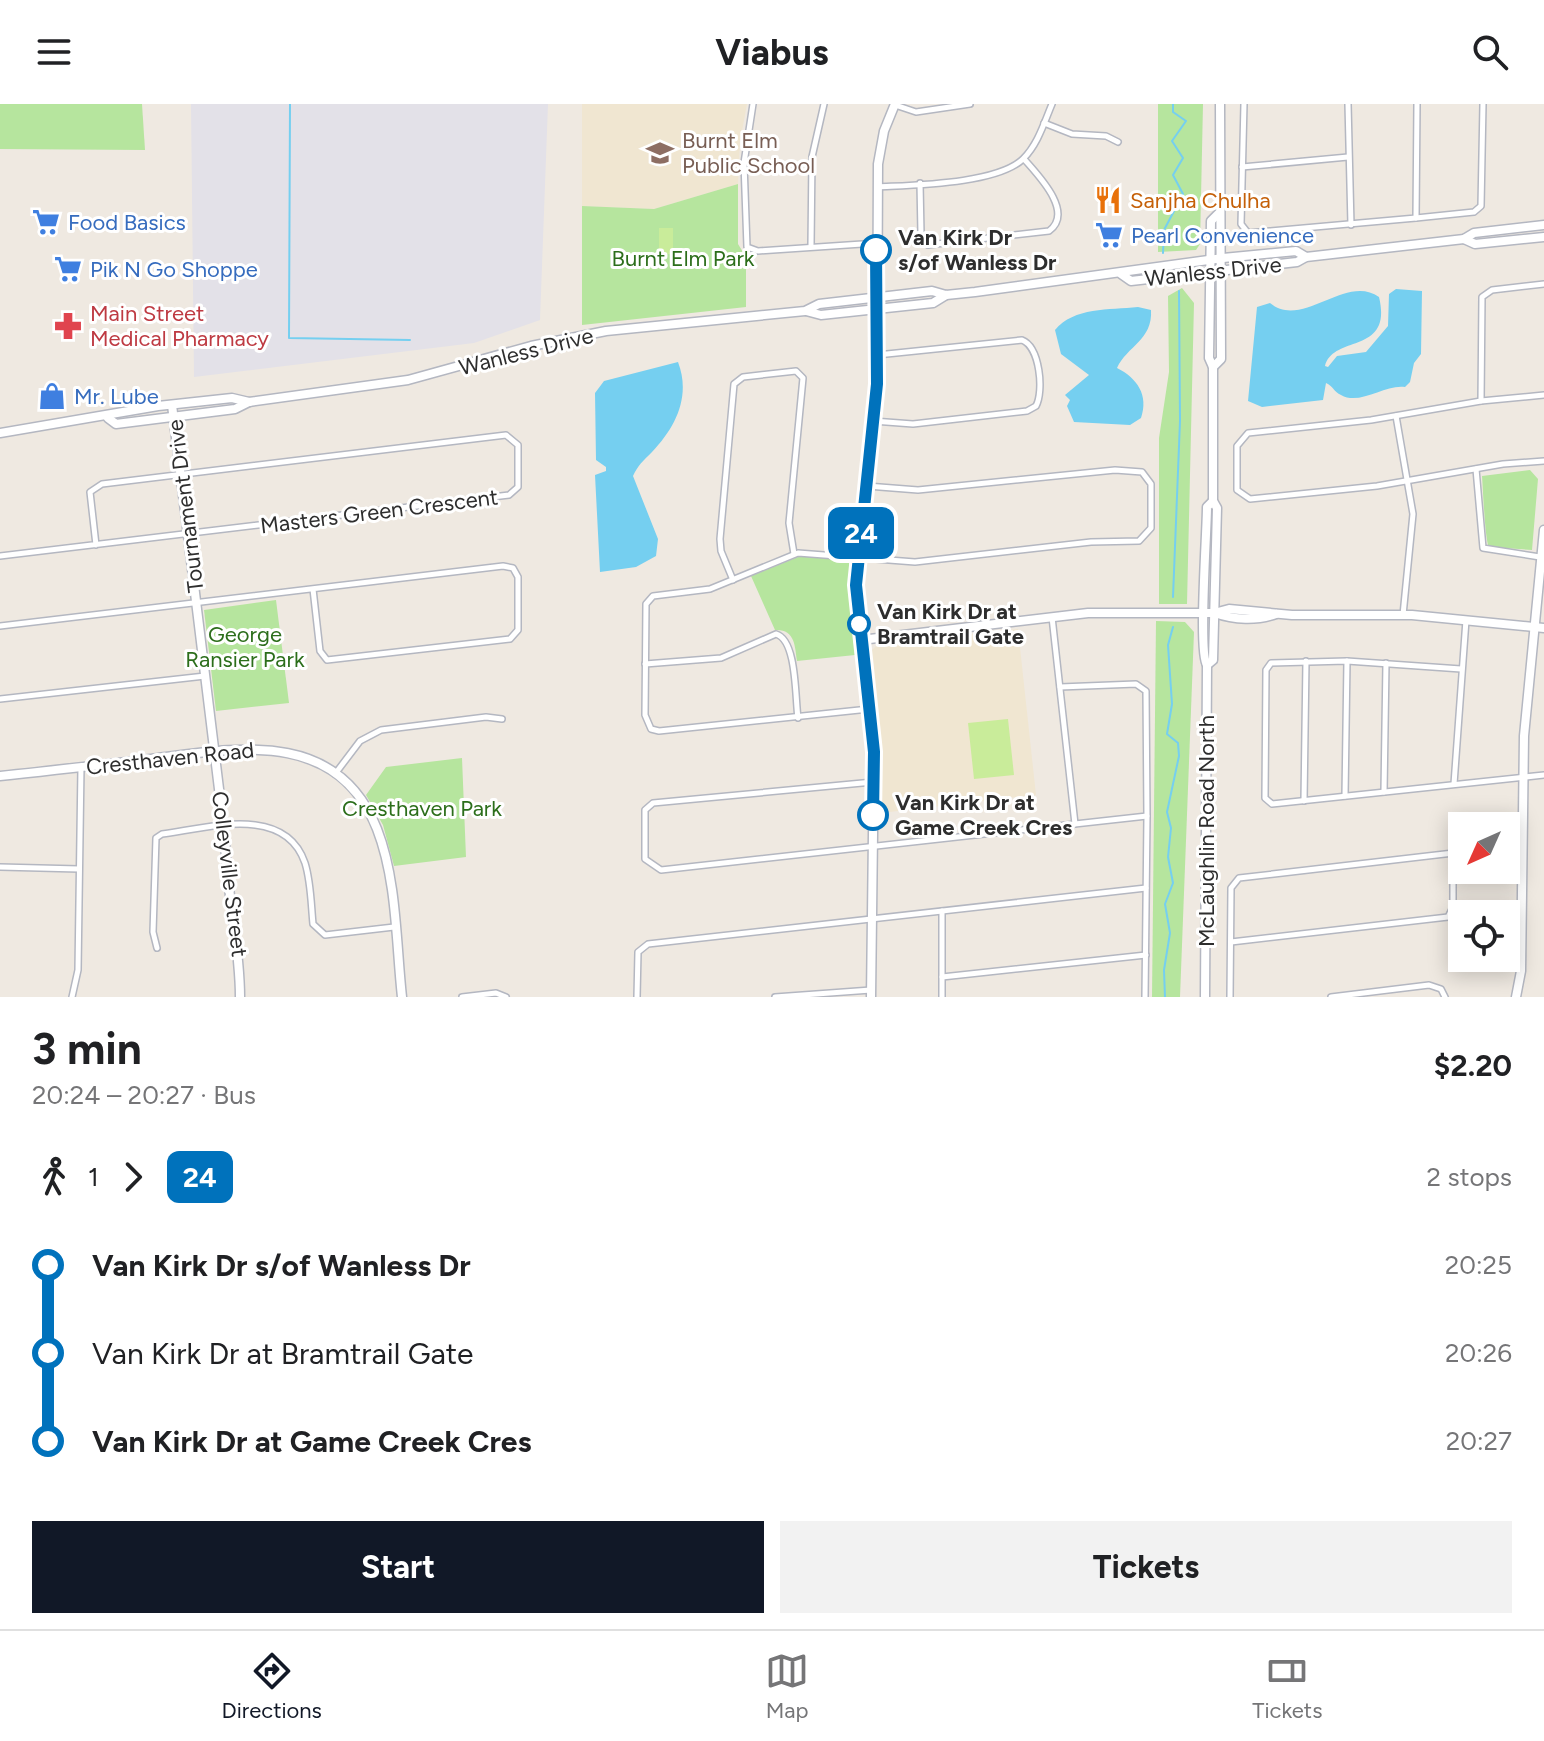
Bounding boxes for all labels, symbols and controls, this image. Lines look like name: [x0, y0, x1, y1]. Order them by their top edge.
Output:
icon: menu: [32, 30, 76, 74]
icon: search: [1468, 30, 1512, 74]
text: Viabus: [715, 31, 829, 74]
place label: Burnt Elm Public School: [682, 127, 815, 179]
school or university icon: Burnt Elm Public School: [645, 138, 675, 168]
restaurant icon: Sanjha Chulha: [1093, 185, 1123, 215]
place label: Sanjha Chulha: [1130, 187, 1271, 214]
supermarket icon: Food Basics: [31, 207, 61, 237]
place label: Food Basics: [68, 209, 186, 236]
supermarket icon: Pearl Convenience: [1094, 220, 1124, 250]
place label: Pearl Convenience: [1131, 222, 1314, 249]
place label: Van Kirk Dr s/of Wanless Dr: [898, 224, 1057, 276]
marker: Van Kirk Dr s/of Wanless Dr: [861, 235, 891, 265]
park label: Burnt Elm Park: [611, 245, 755, 272]
street label: Wanless Drive: [1143, 251, 1283, 292]
supermarket icon: Pik N Go Shoppe: [53, 254, 83, 284]
place label: Pik N Go Shoppe: [90, 256, 258, 283]
place label: Main Street Medical Pharmacy: [90, 300, 269, 352]
pharmacy icon: Main Street Medical Pharmacy: [53, 311, 83, 341]
street label: Wanless Drive: [456, 322, 596, 381]
shop icon: Mr. Lube: [37, 381, 67, 411]
place label: Mr. Lube: [74, 383, 159, 410]
street label: Tournament Drive: [161, 418, 210, 594]
street label: Masters Green Crescent: [259, 484, 500, 539]
line badge: 24: [825, 507, 897, 559]
text: 24: [844, 516, 878, 550]
place label: Van Kirk Dr at Bramtrail Gate: [877, 598, 1024, 650]
marker: Van Kirk Dr at Bramtrail Gate: [848, 613, 870, 635]
park label: George Ransier Park: [185, 621, 305, 673]
street label: McLaughlin Road North: [1193, 715, 1220, 947]
street label: Cresthaven Road: [85, 736, 255, 781]
place label: Van Kirk Dr at Game Creek Cres: [895, 789, 1072, 841]
street label: Colleyville Street: [206, 790, 253, 959]
park label: Cresthaven Park: [342, 795, 502, 822]
marker: Van Kirk Dr at Game Creek Cres: [858, 800, 888, 830]
north arrow: [1448, 812, 1520, 884]
map controls: [1448, 812, 1520, 972]
button: locate: [1448, 900, 1520, 972]
text: 3 min: [32, 1022, 142, 1075]
text: $2.20: [1434, 1047, 1512, 1084]
text: 20:24 – 20:27 · Bus: [32, 1079, 256, 1111]
icon: walk: [32, 1155, 76, 1199]
icon: forward: [111, 1155, 155, 1199]
text: 24: [183, 1160, 217, 1194]
text: 1: [88, 1161, 99, 1193]
text: 2 stops: [1427, 1161, 1512, 1193]
text: Van Kirk Dr s/of Wanless Dr: [92, 1247, 471, 1284]
text: 20:25: [1445, 1249, 1512, 1281]
text: Van Kirk Dr at Bramtrail Gate: [92, 1335, 473, 1372]
text: 20:26: [1445, 1337, 1512, 1369]
text: Van Kirk Dr at Game Creek Cres: [92, 1423, 531, 1460]
text: 20:27: [1446, 1425, 1512, 1457]
button: Start: [32, 1521, 764, 1613]
button: Tickets: [780, 1521, 1512, 1613]
tab: Directions: [222, 1649, 322, 1724]
tab: Map: [765, 1649, 809, 1724]
tab: Tickets: [1252, 1649, 1322, 1724]

